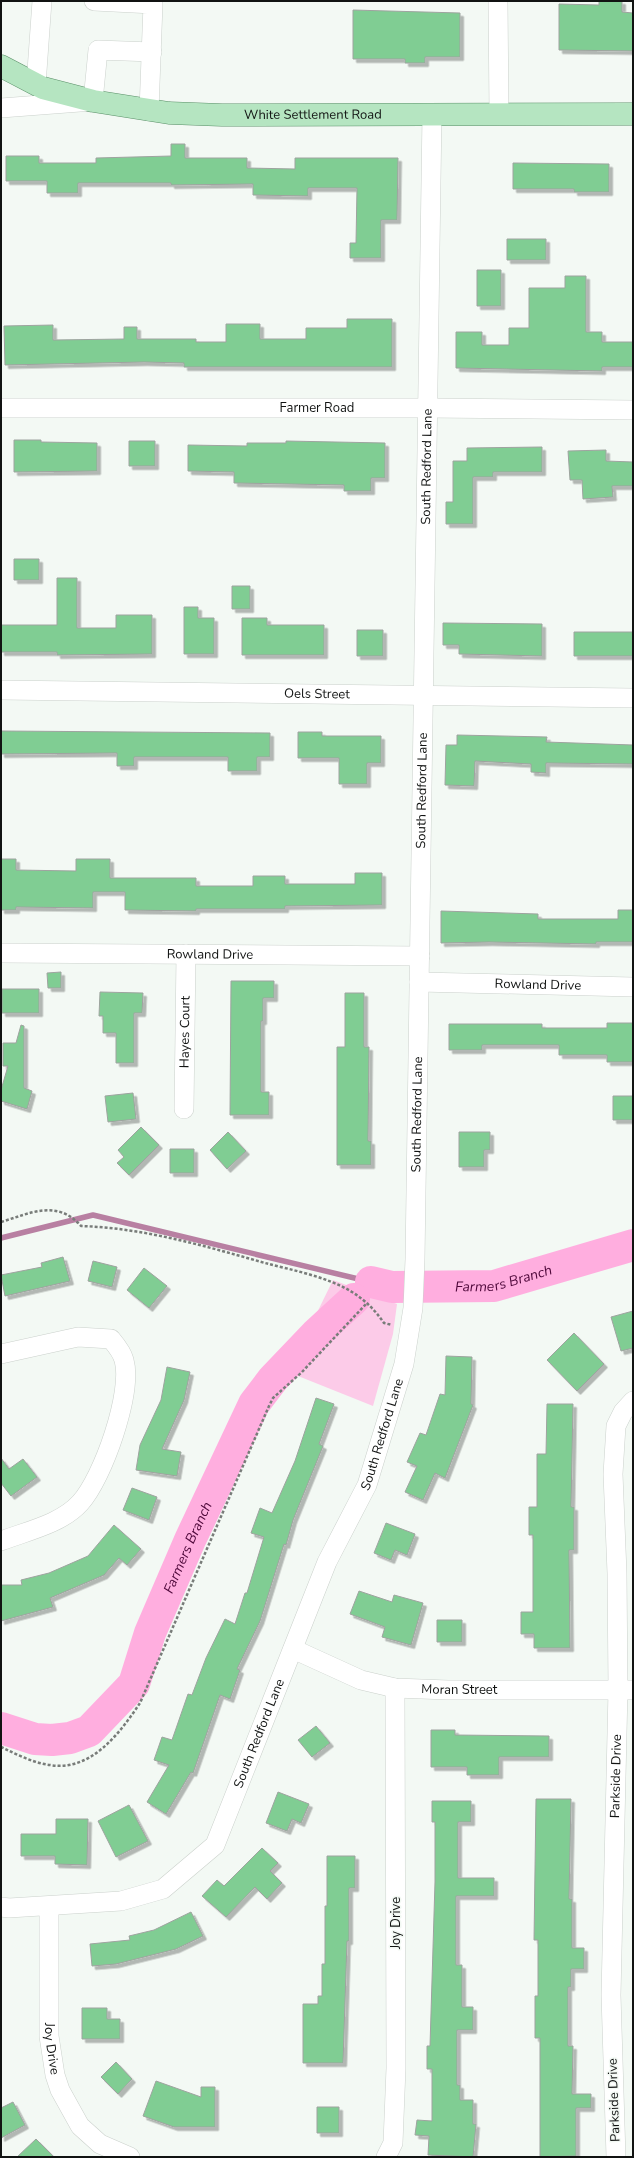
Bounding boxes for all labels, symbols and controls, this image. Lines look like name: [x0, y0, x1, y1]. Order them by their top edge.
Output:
street label: White Settlement Road: [244, 106, 382, 124]
street label: Farmer Road: [280, 399, 354, 417]
street label: South Redford Lane: [417, 408, 437, 525]
street label: Oels Street: [284, 685, 350, 703]
street label: South Redford Lane: [412, 732, 432, 849]
street label: Rowland Drive: [167, 945, 253, 964]
street label: Rowland Drive: [494, 975, 582, 995]
street label: Hayes Court: [176, 995, 194, 1068]
street label: South Redford Lane: [407, 1056, 427, 1173]
water label: Farmers Branch: [455, 1260, 554, 1296]
street label: South Redford Lane: [357, 1376, 408, 1494]
water label: Farmers Branch: [159, 1498, 216, 1596]
street label: South Redford Lane: [229, 1676, 289, 1791]
street label: Moran Street: [421, 1680, 498, 1699]
street label: Parkside Drive: [606, 1734, 626, 1818]
street label: Joy Drive: [387, 1897, 405, 1950]
street label: Joy Drive: [40, 2022, 64, 2076]
street label: Parkside Drive: [604, 2058, 624, 2142]

